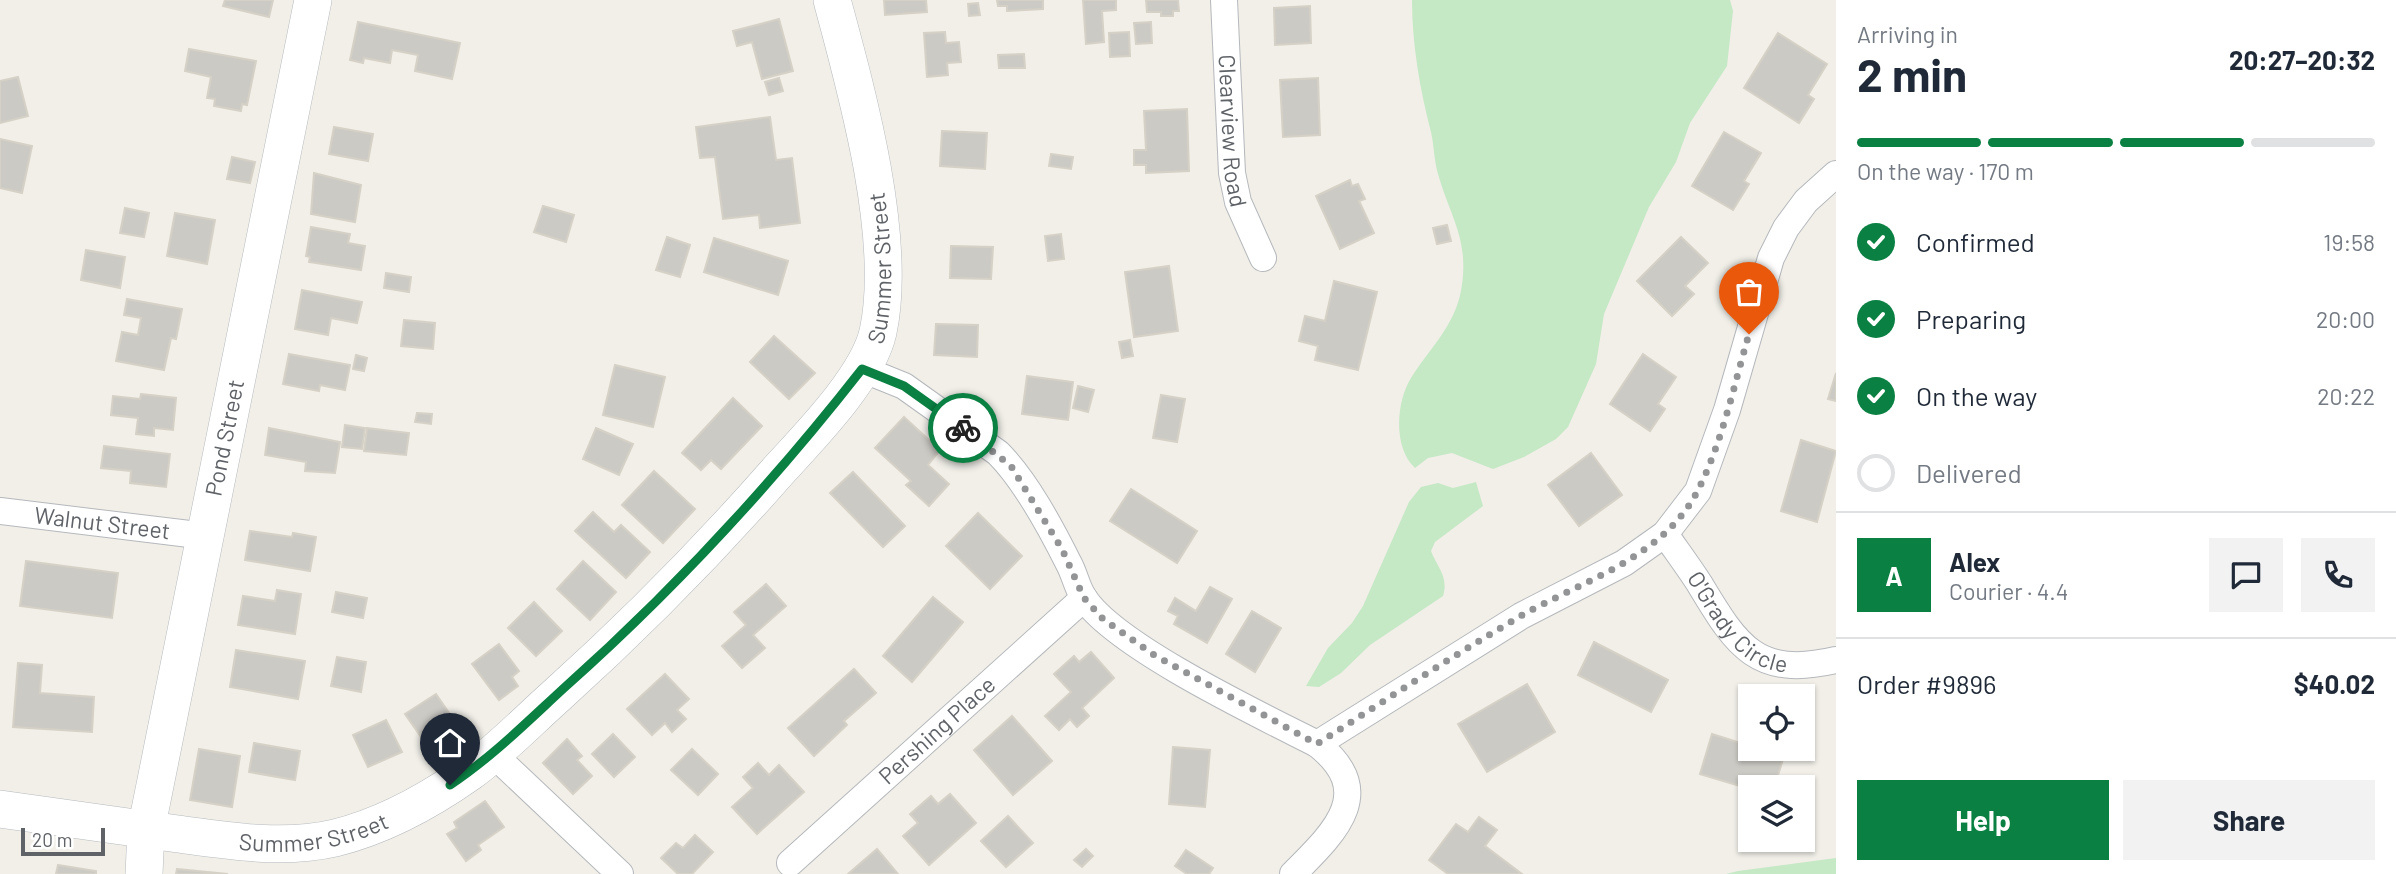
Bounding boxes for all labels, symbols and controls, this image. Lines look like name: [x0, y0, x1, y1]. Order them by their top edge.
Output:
text: Arriving in: [1857, 20, 1958, 48]
text: 20:27–20:32: [2229, 44, 2375, 75]
text: 2 min: [1857, 46, 1967, 101]
street label: Clearview Road: [1214, 54, 1254, 209]
text: On the way · 170 m: [1857, 157, 2034, 185]
street label: Summer Street: [861, 191, 896, 347]
icon: check: [1857, 223, 1895, 261]
text: Confirmed: [1916, 226, 2035, 257]
text: 19:58: [2323, 228, 2375, 256]
pin: [1719, 262, 1779, 334]
icon: bag: [1730, 273, 1768, 311]
icon: check: [1857, 300, 1895, 338]
text: Preparing: [1916, 303, 2026, 334]
text: 20:00: [2316, 305, 2375, 333]
street label: Pond Street: [199, 377, 249, 498]
icon: check: [1857, 377, 1895, 415]
text: On the way: [1916, 380, 2037, 411]
text: 20:22: [2317, 382, 2375, 410]
courier: [928, 393, 998, 463]
icon: bike: [944, 409, 982, 447]
text: Delivered: [1916, 457, 2022, 488]
street label: Walnut Street: [33, 500, 172, 545]
button: chat: [2209, 538, 2283, 612]
button: phone: [2301, 538, 2375, 612]
text: Alex: [1949, 546, 2000, 577]
text: A: [1885, 560, 1903, 591]
street label: O'Grady Circle: [1682, 565, 1790, 678]
text: Courier · 4.4: [1949, 577, 2068, 605]
text: Order #9896: [1857, 668, 1996, 699]
text: $40.02: [2294, 668, 2375, 699]
street label: Pershing Place: [872, 670, 1000, 789]
map controls: [1738, 684, 1815, 852]
button: locate: [1738, 684, 1815, 761]
pin: [420, 713, 480, 785]
icon: home: [431, 724, 469, 762]
button: layers: [1738, 775, 1815, 852]
button: Help: [1857, 780, 2109, 860]
button: Share: [2123, 780, 2375, 860]
street label: Summer Street: [238, 806, 392, 857]
scale bar: [21, 825, 105, 857]
text: 20 m: [32, 828, 72, 851]

